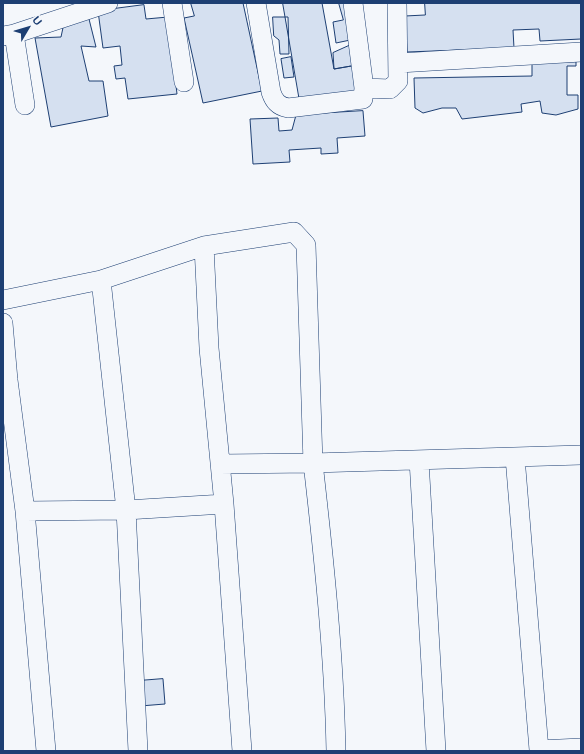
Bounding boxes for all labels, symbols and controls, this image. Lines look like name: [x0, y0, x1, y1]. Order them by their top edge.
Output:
north arrow: [8, 8, 48, 48]
text: U: [30, 14, 45, 27]

